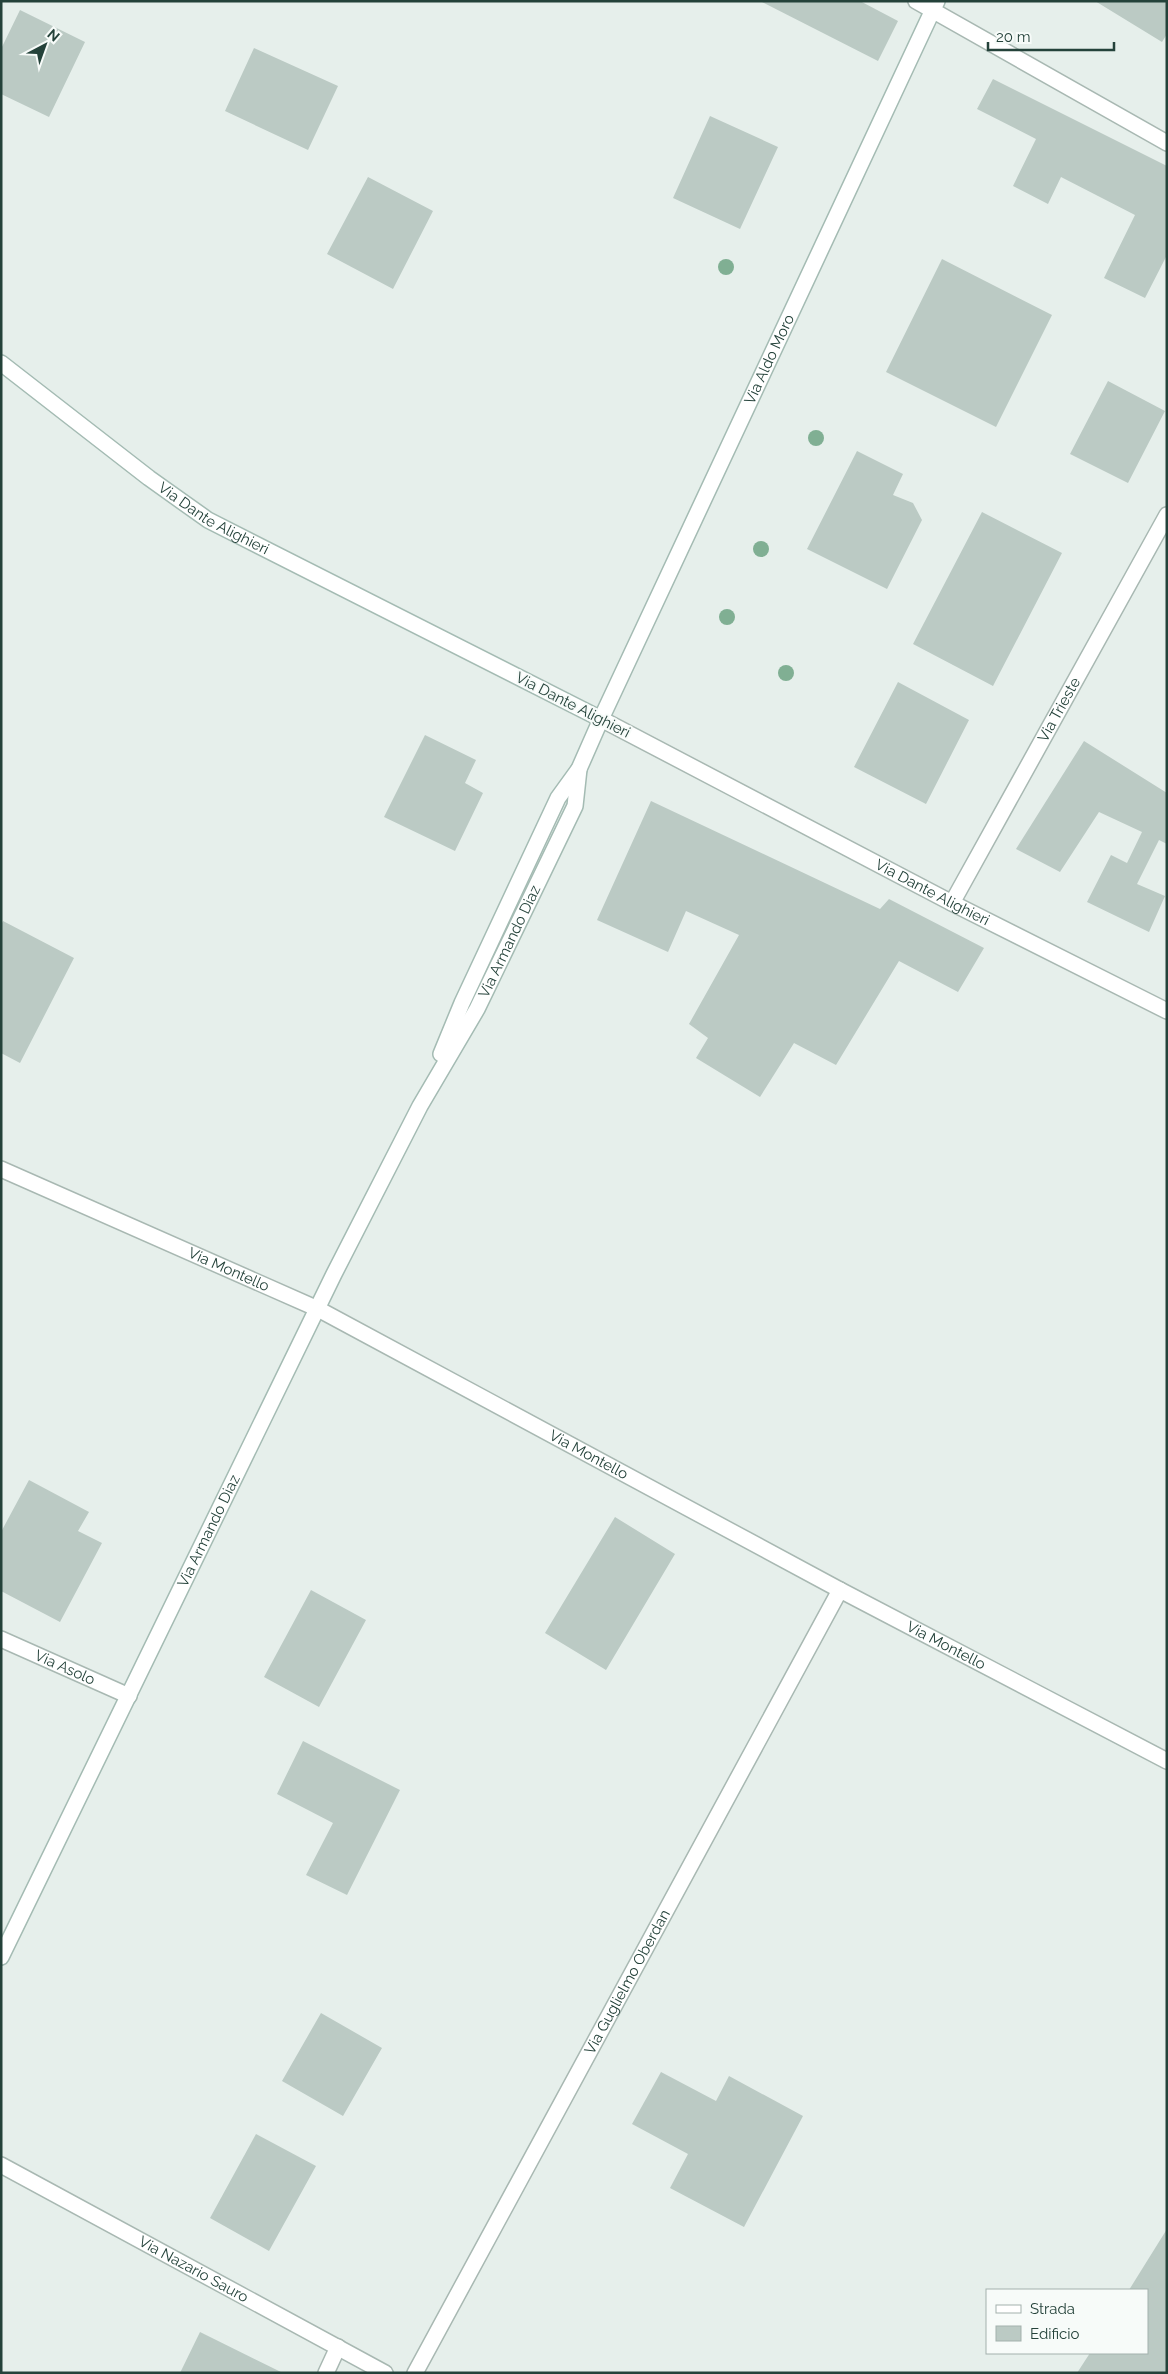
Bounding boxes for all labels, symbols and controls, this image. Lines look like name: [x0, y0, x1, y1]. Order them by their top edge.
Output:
north arrow: [20, 20, 70, 70]
scale bar: [988, 20, 1114, 52]
text: N: [44, 26, 63, 45]
text: 20 m: [996, 28, 1031, 46]
street label: Via Aldo Moro: [741, 311, 798, 407]
street label: Via Dante Alighieri: [155, 478, 272, 558]
street label: Via Dante Alighieri: [513, 668, 633, 742]
street label: Via Trieste: [1034, 674, 1084, 745]
street label: Via Dante Alighieri: [872, 855, 993, 929]
street label: Via Armando Diaz: [475, 882, 544, 1001]
street label: Via Montello: [185, 1244, 272, 1295]
street label: Via Montello: [546, 1426, 631, 1483]
street label: Via Armando Diaz: [174, 1472, 244, 1590]
street label: Via Montello: [903, 1617, 989, 1674]
street label: Via Asolo: [32, 1646, 98, 1689]
street label: Via Guglielmo Oberdan: [581, 1906, 674, 2057]
street label: Via Nazario Sauro: [136, 2232, 252, 2306]
legend: [986, 2289, 1148, 2354]
text: Strada: [1030, 2300, 1075, 2318]
text: Edificio: [1030, 2325, 1080, 2343]

